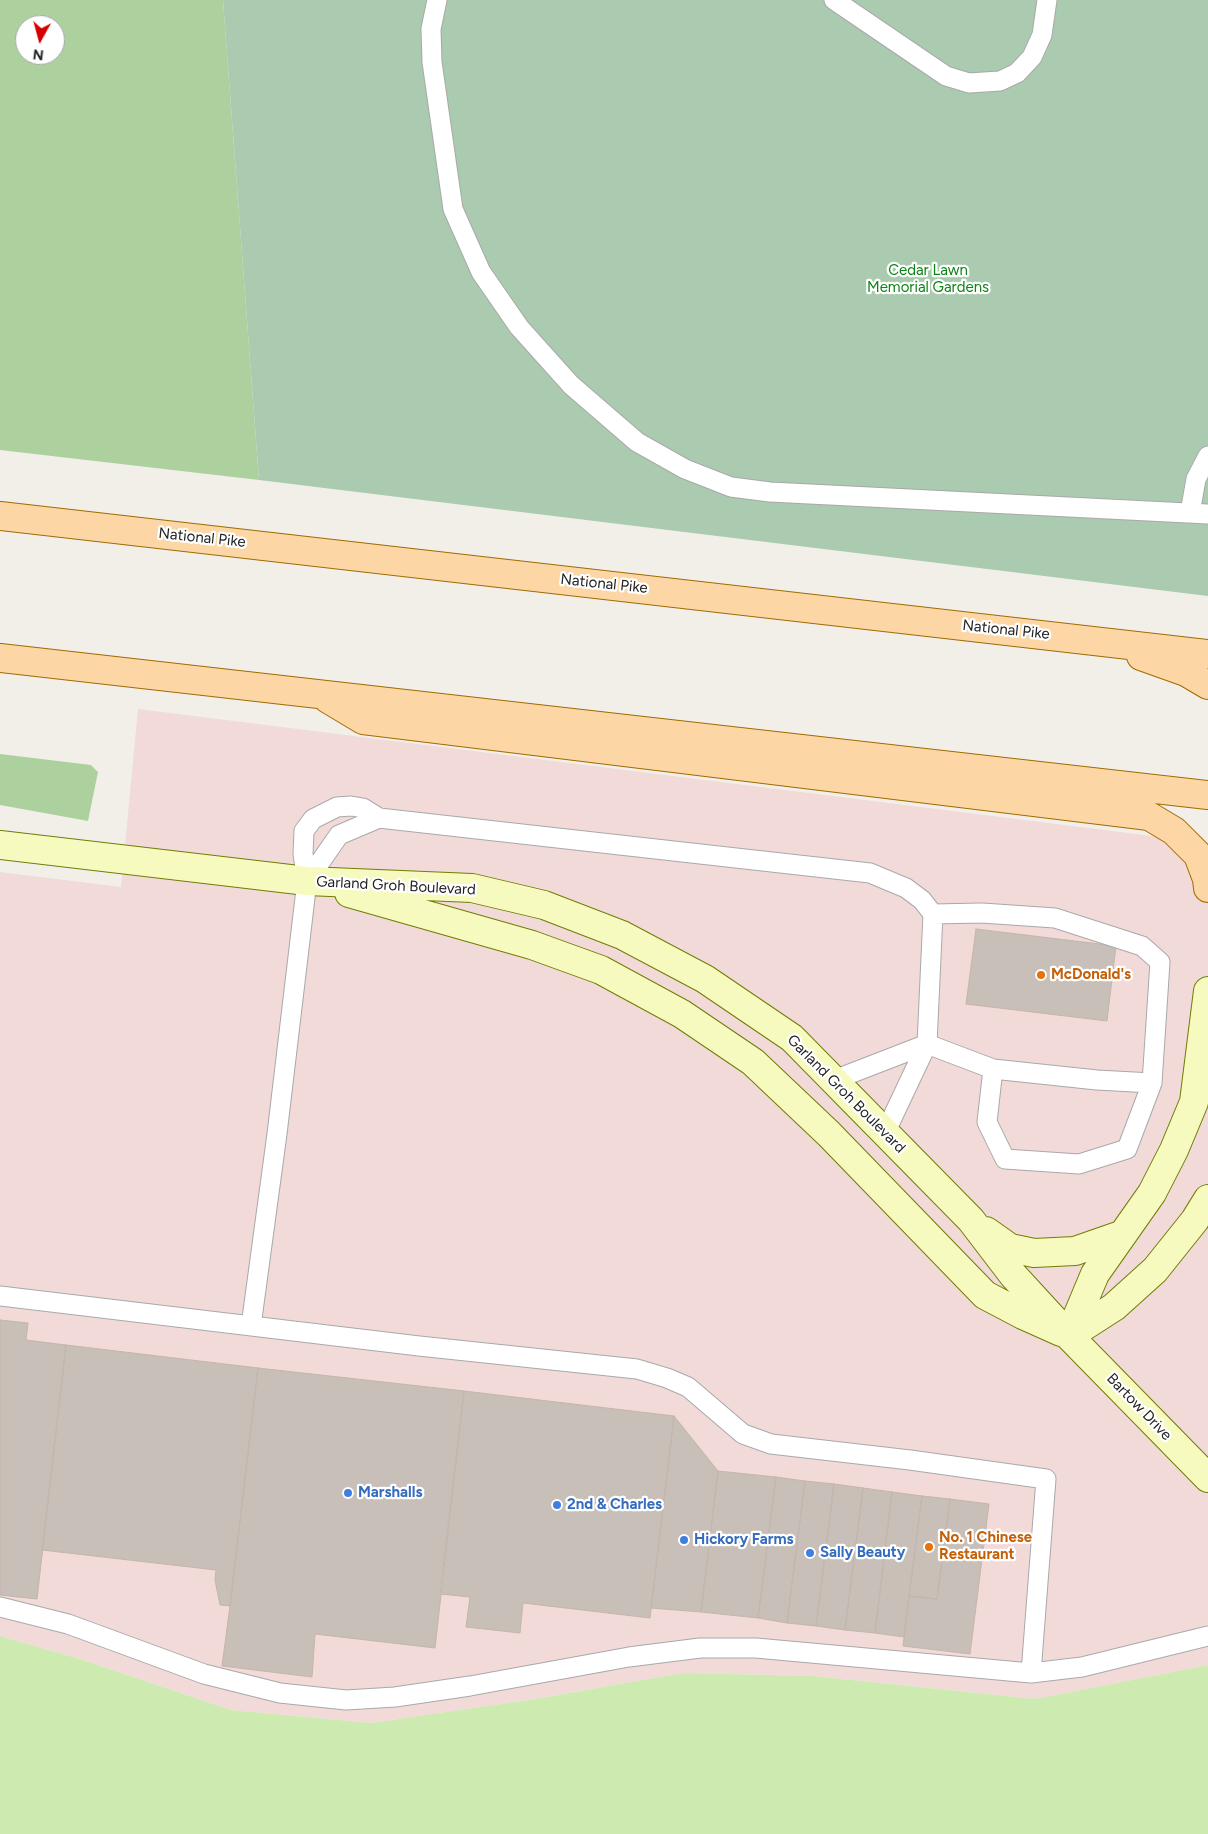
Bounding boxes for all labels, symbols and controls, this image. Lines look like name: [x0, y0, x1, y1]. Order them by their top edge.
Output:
north arrow: [15, 15, 65, 65]
text: N: [32, 45, 45, 63]
park label: Cedar Lawn Memorial Gardens: [867, 262, 989, 297]
street label: National Pike: [157, 524, 247, 552]
street label: National Pike: [559, 570, 649, 598]
street label: National Pike: [961, 616, 1051, 644]
street label: Garland Groh Boulevard: [316, 873, 476, 899]
place label: McDonald's: [1051, 966, 1131, 984]
marker: McDonald's: [1035, 969, 1047, 981]
street label: Garland Groh Boulevard: [783, 1031, 909, 1157]
street label: Bartow Drive: [1103, 1370, 1175, 1444]
place label: Marshalls: [358, 1484, 422, 1502]
marker: Marshalls: [342, 1487, 354, 1499]
place label: 2nd & Charles: [567, 1496, 662, 1514]
marker: 2nd & Charles: [551, 1499, 563, 1511]
place label: No. 1 Chinese Restaurant: [939, 1529, 1032, 1564]
place label: Hickory Farms: [694, 1531, 794, 1549]
marker: Hickory Farms: [678, 1534, 690, 1546]
marker: No. 1 Chinese Restaurant: [923, 1541, 935, 1553]
place label: Sally Beauty: [820, 1544, 905, 1562]
marker: Sally Beauty: [804, 1547, 816, 1559]

